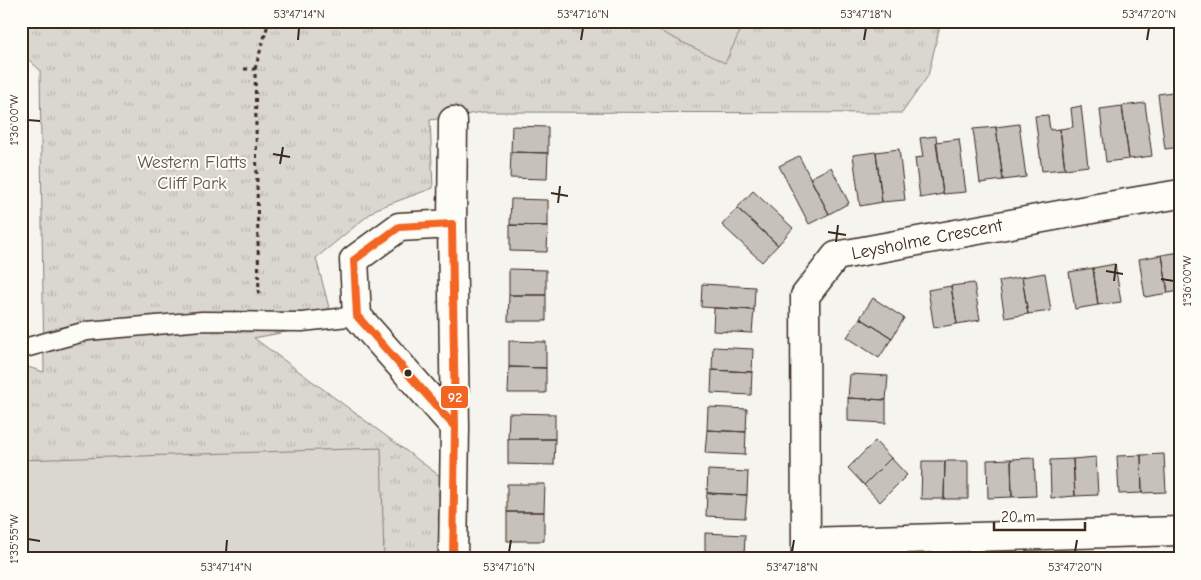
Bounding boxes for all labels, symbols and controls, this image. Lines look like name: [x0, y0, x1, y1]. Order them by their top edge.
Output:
text: 53°47'14"N: [273, 7, 325, 21]
text: 53°47'16"N: [557, 7, 609, 21]
text: 53°47'18"N: [840, 7, 892, 21]
text: 53°47'20"N: [1122, 7, 1176, 21]
text: 1°36'00"W: [7, 94, 21, 145]
park label: Western Flatts Cliff Park: [137, 152, 247, 194]
street label: Leysholme Crescent: [850, 214, 1005, 264]
text: 1°36'00"W: [1180, 255, 1194, 306]
unlabelled marker: [403, 368, 413, 378]
line badge: 92: [440, 385, 469, 409]
text: 92: [448, 389, 462, 406]
scale bar: [994, 500, 1085, 532]
text: 20 m: [1001, 508, 1035, 526]
text: 1°35'55"W: [7, 514, 21, 564]
text: 53°47'14"N: [200, 560, 252, 574]
text: 53°47'16"N: [483, 560, 535, 574]
text: 53°47'18"N: [766, 560, 818, 574]
text: 53°47'20"N: [1048, 560, 1102, 574]

